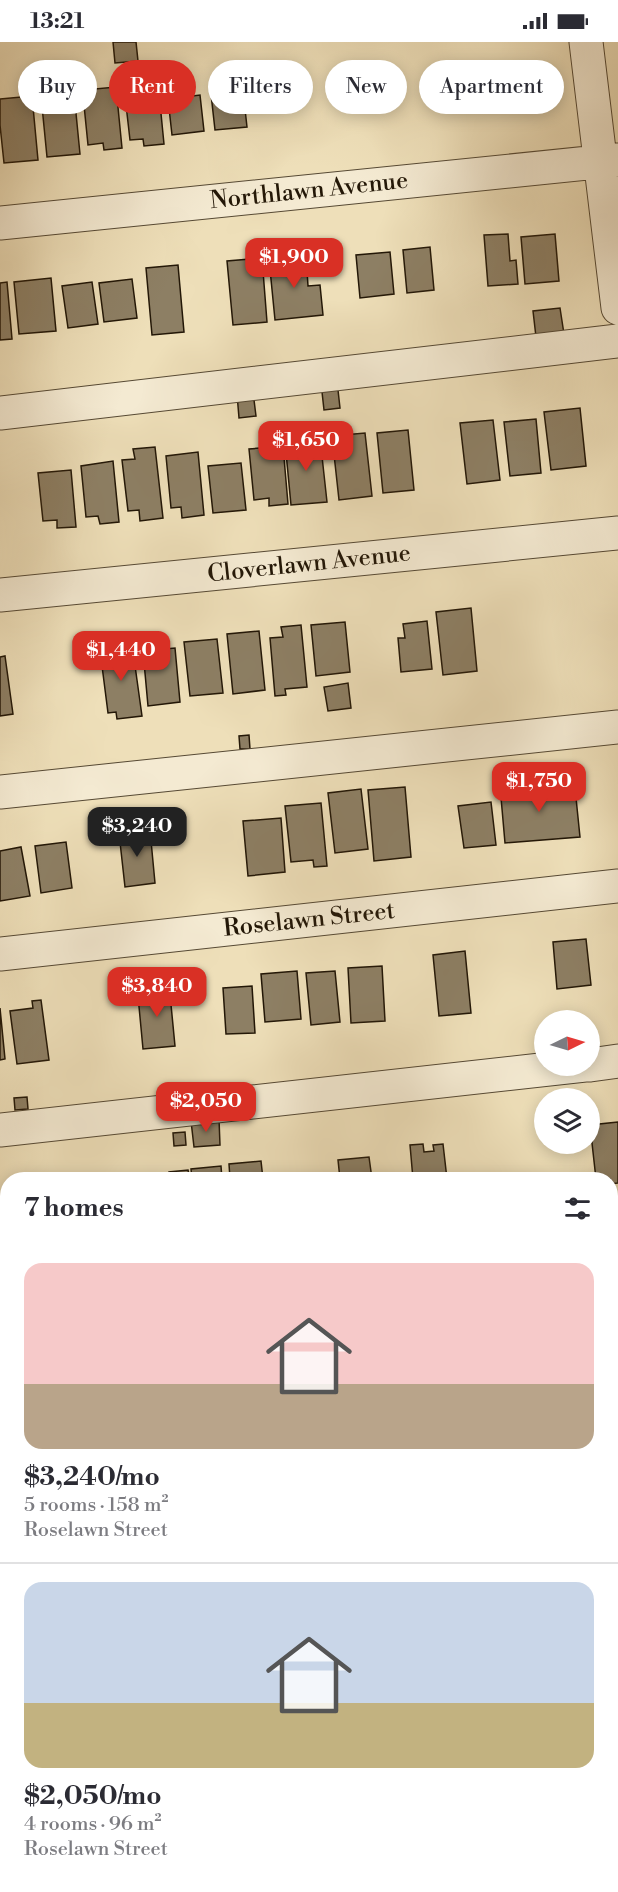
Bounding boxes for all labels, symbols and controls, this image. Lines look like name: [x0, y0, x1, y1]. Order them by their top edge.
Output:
text: 13:21: [30, 8, 84, 35]
chip: Buy: [18, 60, 97, 114]
chip: Rent: [109, 60, 196, 114]
chip: Filters: [208, 60, 313, 114]
chip: New: [325, 60, 407, 114]
chip: Apartment: [419, 60, 564, 114]
street label: Northlawn Avenue: [208, 166, 410, 216]
pin: $1,900: [245, 238, 343, 289]
text: $1,900: [259, 245, 329, 270]
pin: $1,650: [257, 421, 355, 472]
text: $1,650: [272, 428, 340, 453]
street label: Cloverlawn Avenue: [206, 538, 412, 590]
pin: $1,440: [72, 631, 170, 682]
text: $1,440: [86, 638, 156, 663]
pin: $1,750: [490, 762, 588, 813]
text: $1,750: [506, 769, 572, 794]
pin: $3,240: [88, 807, 186, 858]
text: $3,240: [102, 814, 172, 839]
street label: Roselawn Street: [222, 896, 397, 944]
pin: $3,840: [108, 967, 206, 1018]
text: $3,840: [121, 974, 193, 999]
north arrow: [534, 1010, 600, 1076]
map controls: [534, 1010, 600, 1154]
pin: $2,050: [157, 1082, 255, 1133]
button: layers: [534, 1088, 600, 1154]
text: $2,050: [170, 1089, 242, 1114]
text: 7 homes: [24, 1192, 124, 1224]
icon: filters: [561, 1192, 594, 1225]
icon: home: [255, 1302, 363, 1410]
text: $3,240/mo: [24, 1461, 160, 1493]
text: 5 rooms · 158 m²: [24, 1493, 168, 1518]
text: Roselawn Street: [24, 1518, 168, 1543]
icon: home: [255, 1621, 363, 1729]
text: $2,050/mo: [24, 1780, 162, 1812]
text: 4 rooms · 96 m²: [24, 1812, 162, 1837]
text: Roselawn Street: [24, 1837, 168, 1862]

